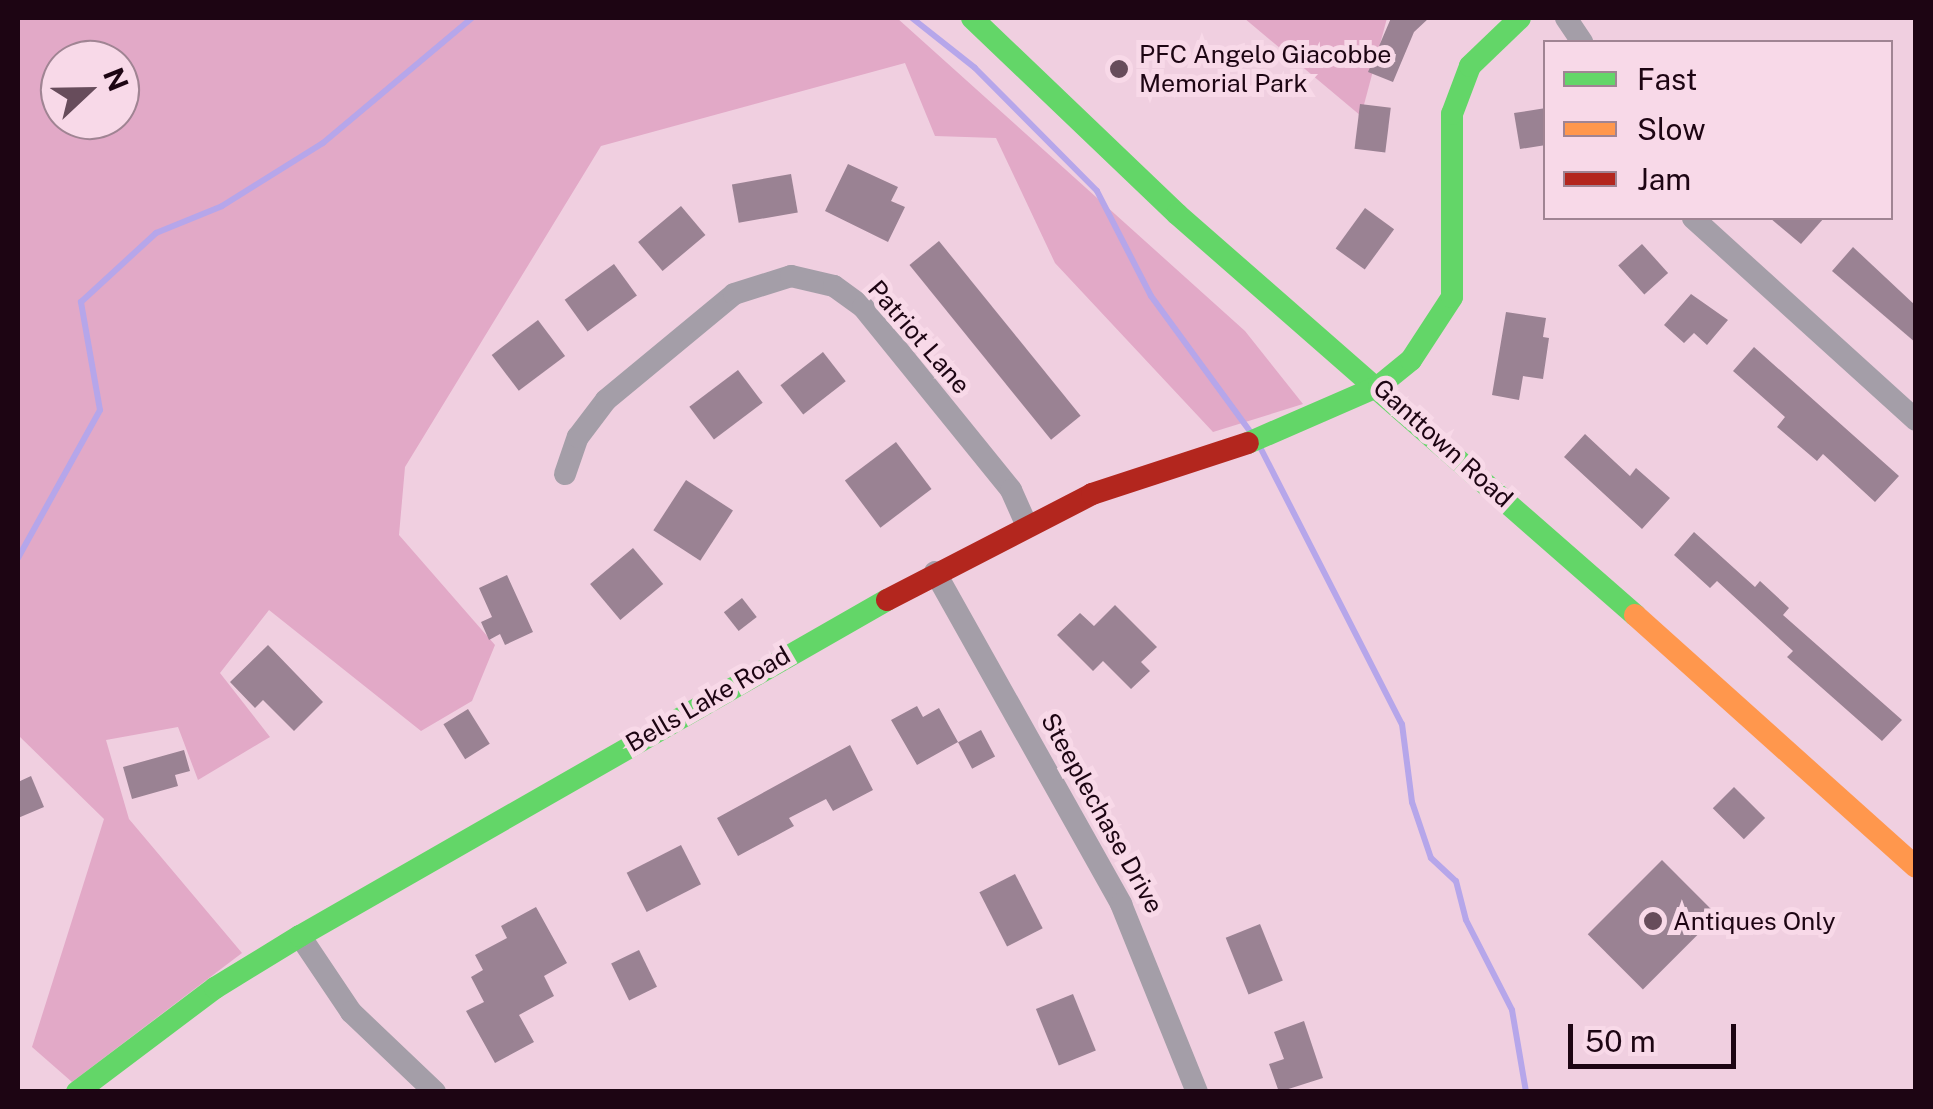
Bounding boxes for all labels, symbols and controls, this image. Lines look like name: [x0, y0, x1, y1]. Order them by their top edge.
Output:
north arrow: [40, 40, 140, 140]
place label: PFC Angelo Giacobbe Memorial Park: [1139, 40, 1392, 99]
legend: [1543, 40, 1893, 220]
marker: PFC Angelo Giacobbe Memorial Park: [1108, 58, 1130, 80]
text: Fast: [1637, 61, 1697, 97]
text: N: [97, 63, 136, 96]
text: Slow: [1637, 111, 1706, 147]
text: Jam: [1637, 161, 1691, 197]
street label: Patriot Lane: [862, 274, 976, 400]
street label: Ganttown Road: [1367, 373, 1519, 513]
street label: Bells Lake Road: [620, 640, 796, 758]
street label: Steeplechase Drive: [1035, 708, 1169, 918]
place label: Antiques Only: [1673, 906, 1836, 936]
marker: Antiques Only: [1642, 910, 1664, 932]
scale bar: [1573, 1004, 1740, 1066]
text: 50 m: [1585, 1023, 1656, 1059]

